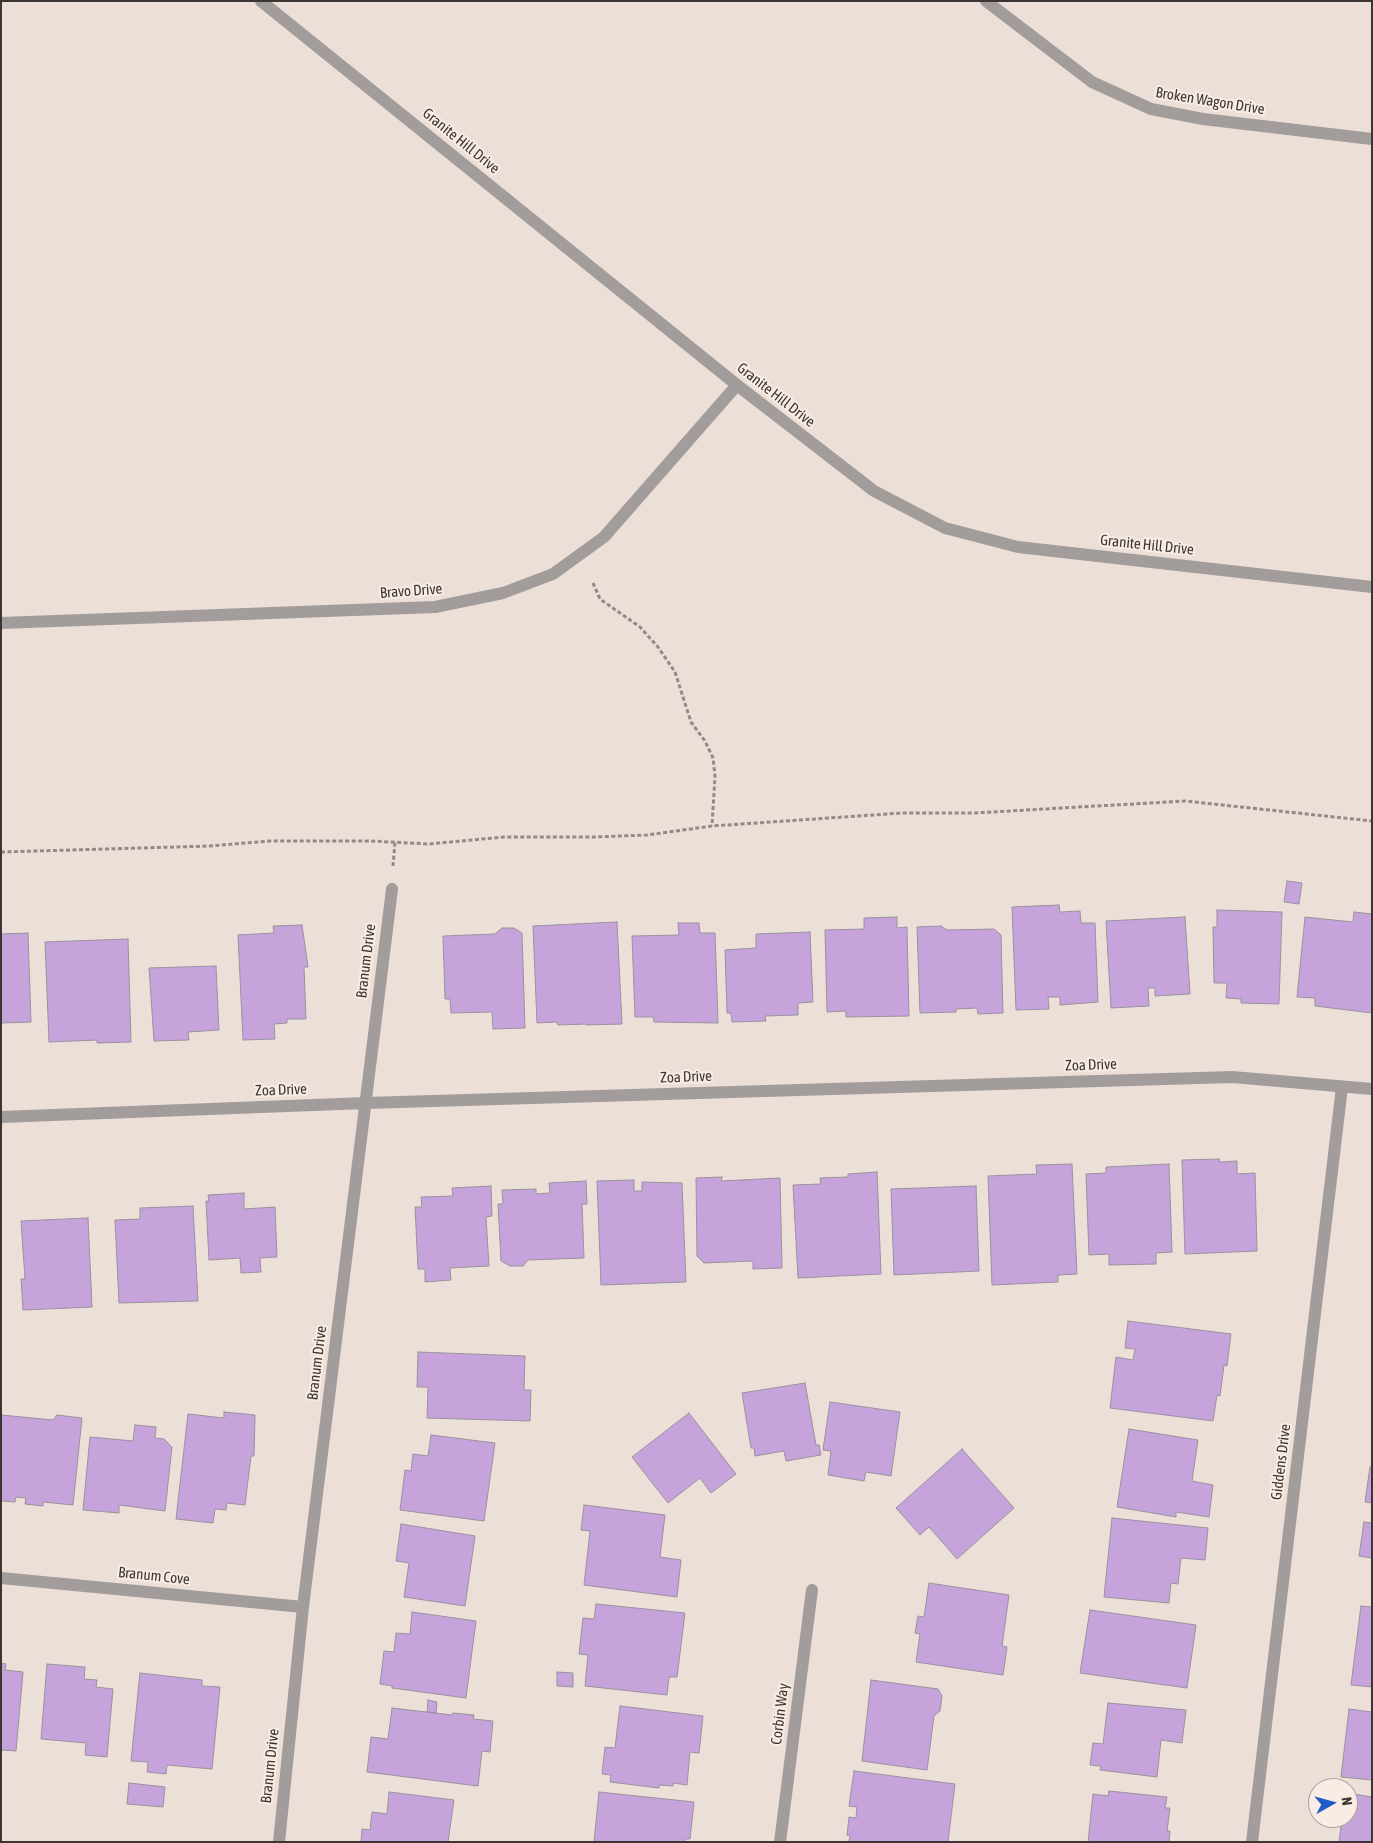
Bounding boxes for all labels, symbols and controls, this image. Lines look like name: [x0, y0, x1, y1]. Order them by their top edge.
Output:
street label: Broken Wagon Drive: [1154, 84, 1266, 118]
street label: Granite Hill Drive: [419, 104, 503, 178]
street label: Granite Hill Drive: [733, 359, 819, 431]
street label: Granite Hill Drive: [1099, 531, 1195, 559]
street label: Bravo Drive: [379, 580, 443, 602]
street label: Branum Drive: [353, 923, 379, 999]
street label: Zoa Drive: [1065, 1055, 1117, 1075]
street label: Zoa Drive: [660, 1067, 712, 1087]
street label: Zoa Drive: [255, 1080, 307, 1100]
street label: Branum Drive: [304, 1325, 330, 1401]
street label: Giddens Drive: [1267, 1423, 1295, 1501]
street label: Branum Cove: [117, 1563, 191, 1589]
street label: Corbin Way: [767, 1682, 793, 1746]
street label: Branum Drive: [257, 1728, 283, 1804]
north arrow: [1308, 1778, 1358, 1828]
text: N: [1338, 1796, 1355, 1806]

